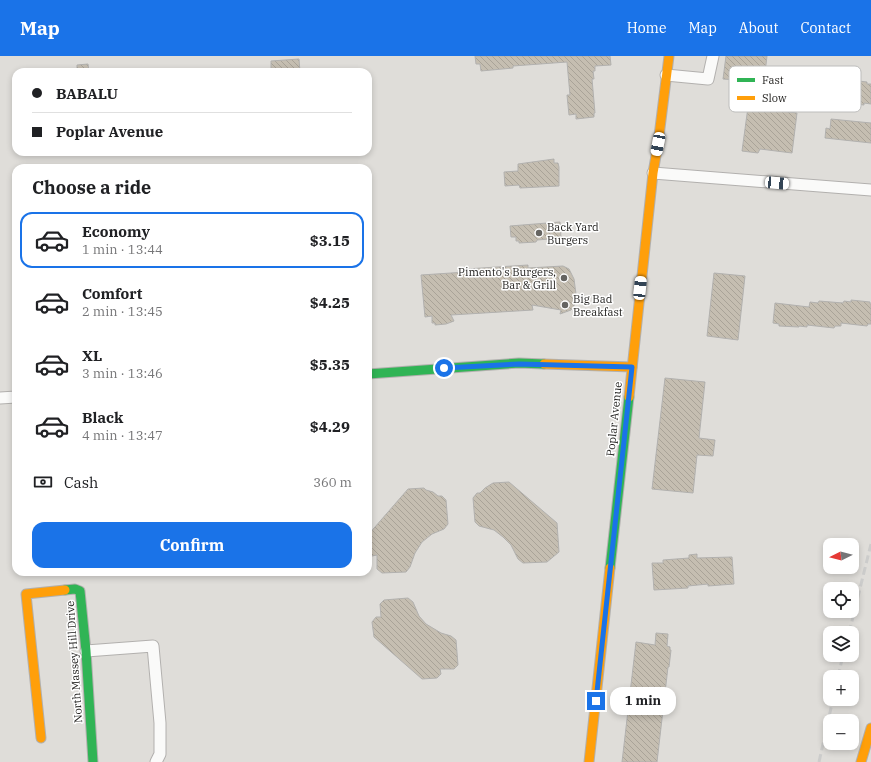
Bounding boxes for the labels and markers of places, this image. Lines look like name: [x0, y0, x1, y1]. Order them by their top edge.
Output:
place label: Back Yard Burgers: [547, 220, 599, 247]
marker: Back Yard Burgers: [534, 228, 544, 238]
place label: Pimento's Burgers, Bar & Grill: [458, 265, 556, 292]
marker: Pimento's Burgers, Bar & Grill: [559, 273, 569, 283]
place label: Big Bad Breakfast: [573, 292, 623, 319]
marker: Big Bad Breakfast: [560, 300, 570, 310]

